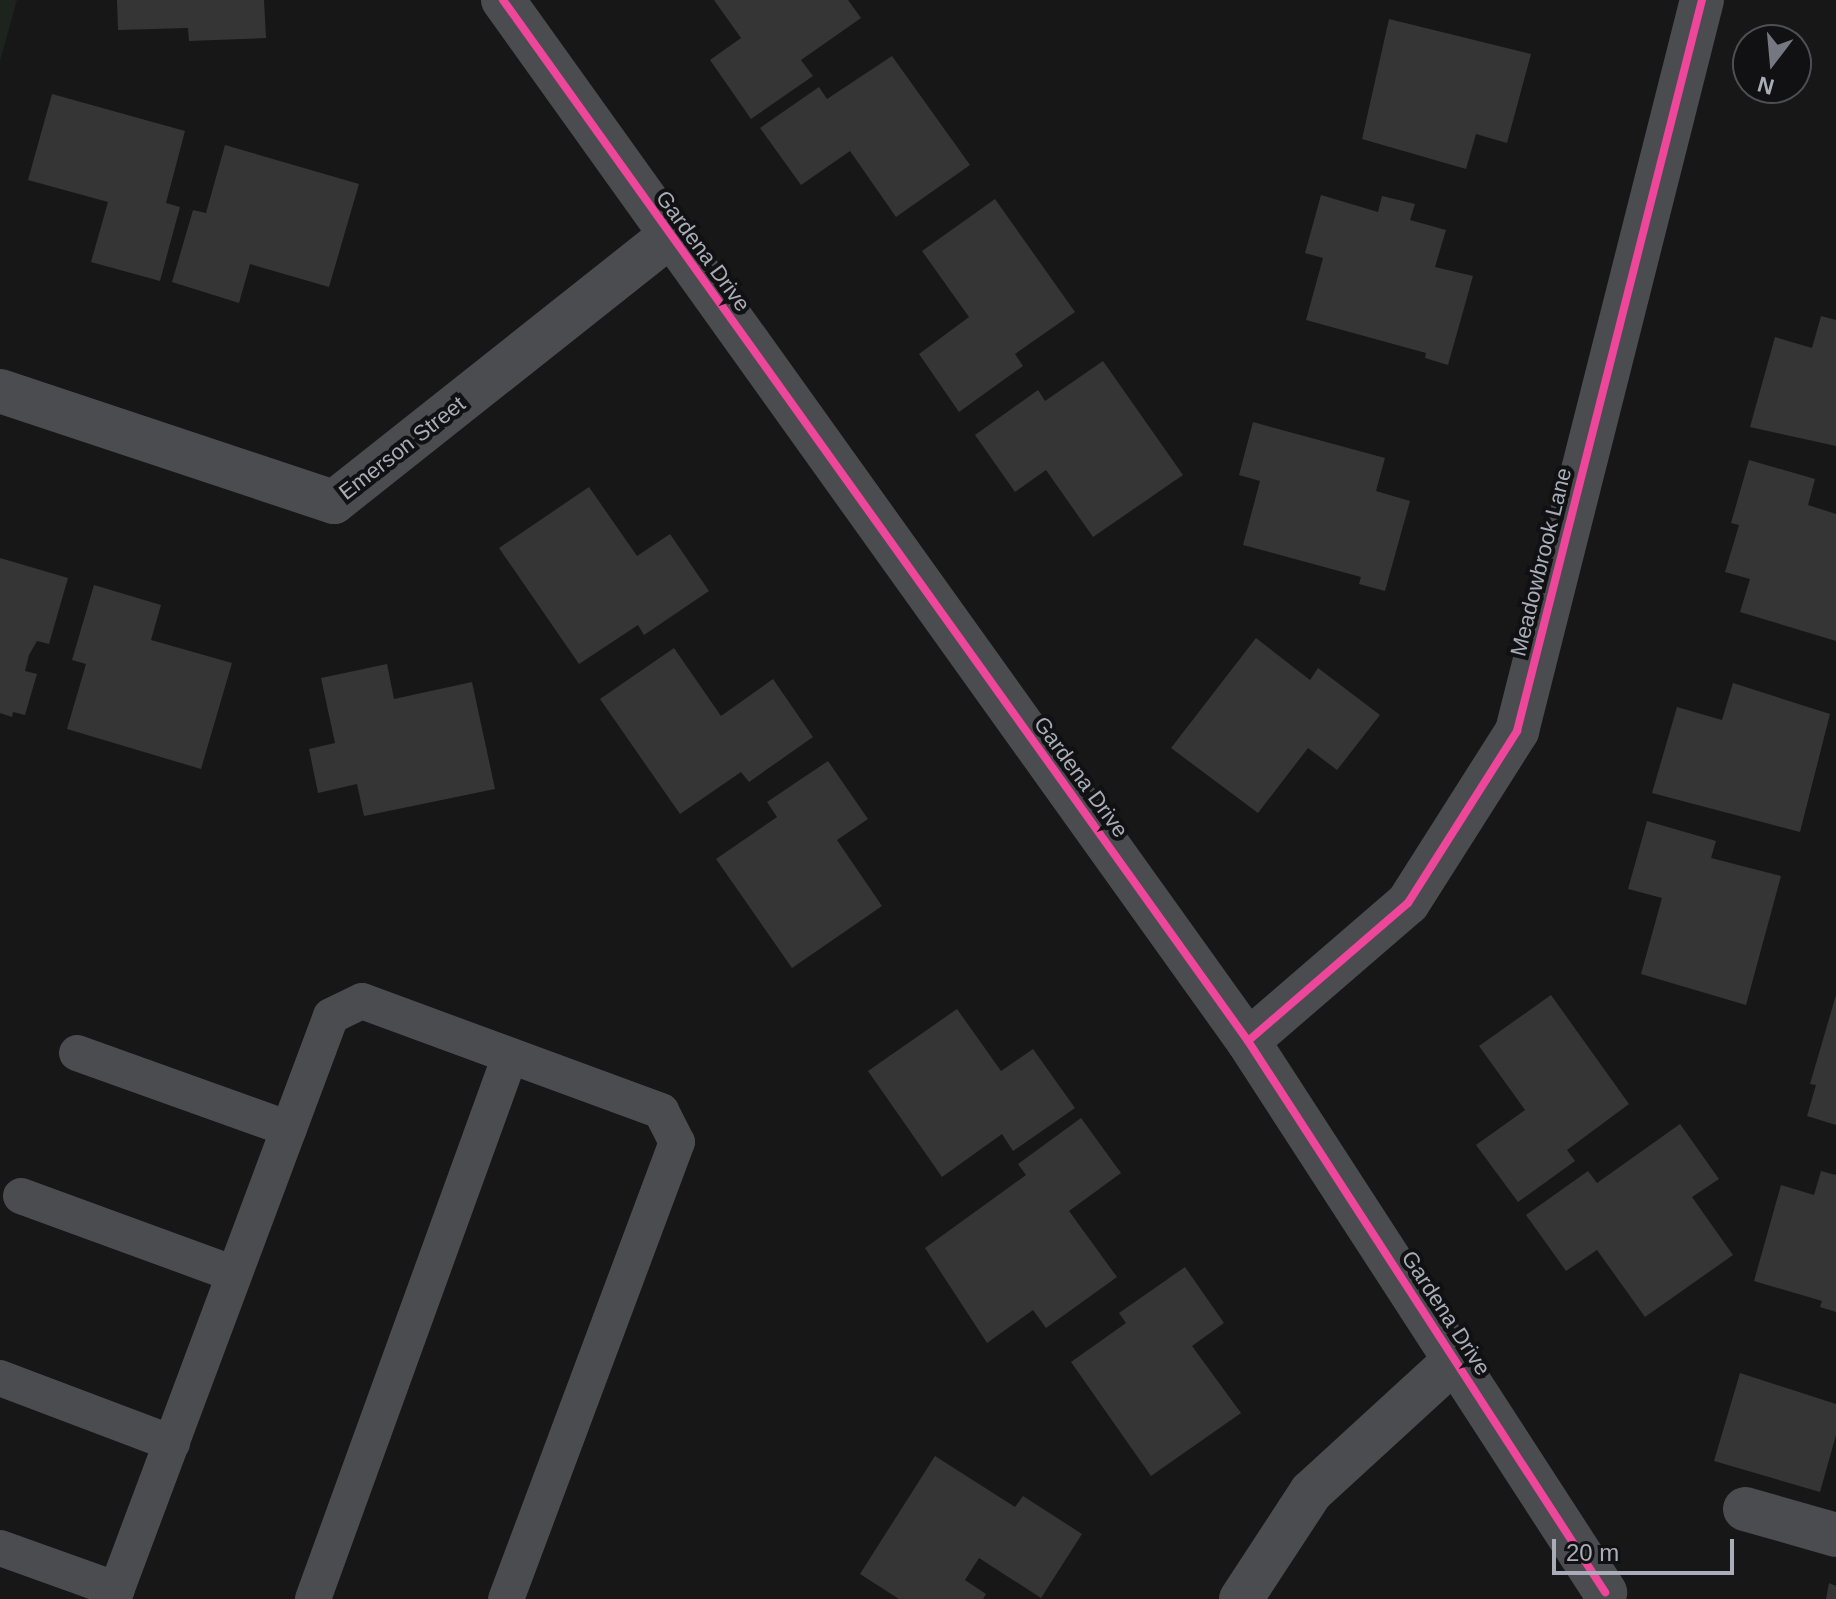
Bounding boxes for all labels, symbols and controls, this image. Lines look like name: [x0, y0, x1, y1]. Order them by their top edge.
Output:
north arrow: [1732, 24, 1812, 104]
text: N: [1755, 71, 1777, 100]
street label: Gardena Drive: [650, 185, 756, 317]
street label: Emerson Street: [334, 391, 470, 505]
street label: Meadowbrook Lane: [1505, 465, 1577, 659]
street label: Gardena Drive: [1028, 711, 1134, 843]
street label: Gardena Drive: [1396, 1246, 1496, 1380]
scale bar: [1556, 1523, 1738, 1573]
text: 20 m: [1566, 1539, 1619, 1566]

